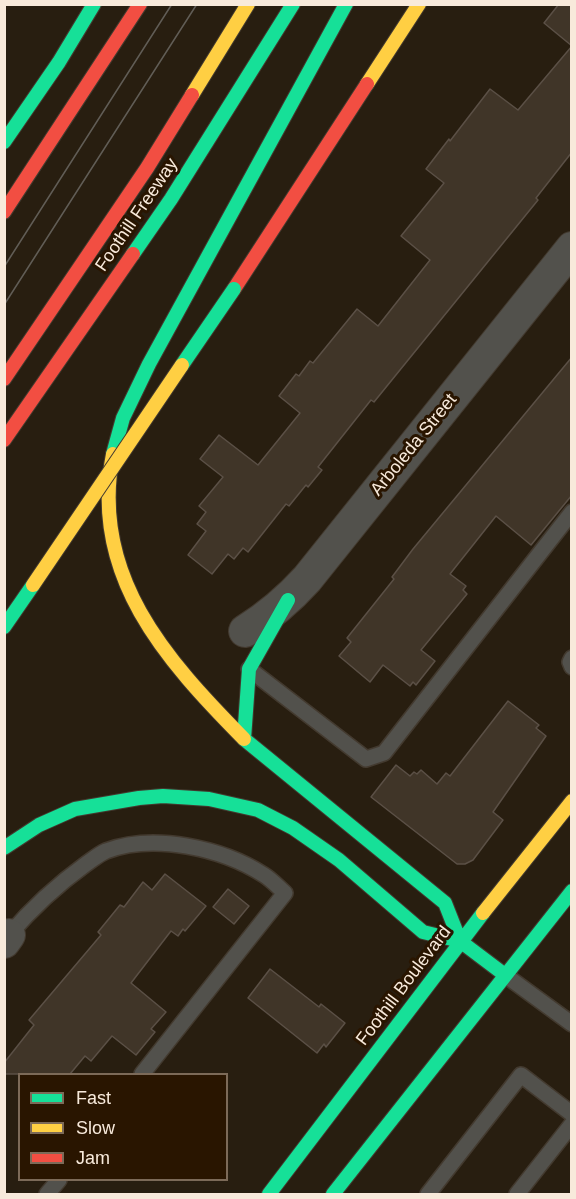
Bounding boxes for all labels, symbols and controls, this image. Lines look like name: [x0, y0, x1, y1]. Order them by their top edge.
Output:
street label: Foothill Freeway: [91, 154, 183, 276]
street label: Arboleda Street: [366, 390, 462, 500]
street label: Foothill Boulevard: [352, 922, 456, 1050]
legend: [18, 1073, 228, 1181]
text: Fast: [76, 1088, 111, 1108]
text: Slow: [76, 1118, 115, 1138]
text: Jam: [76, 1148, 110, 1168]

